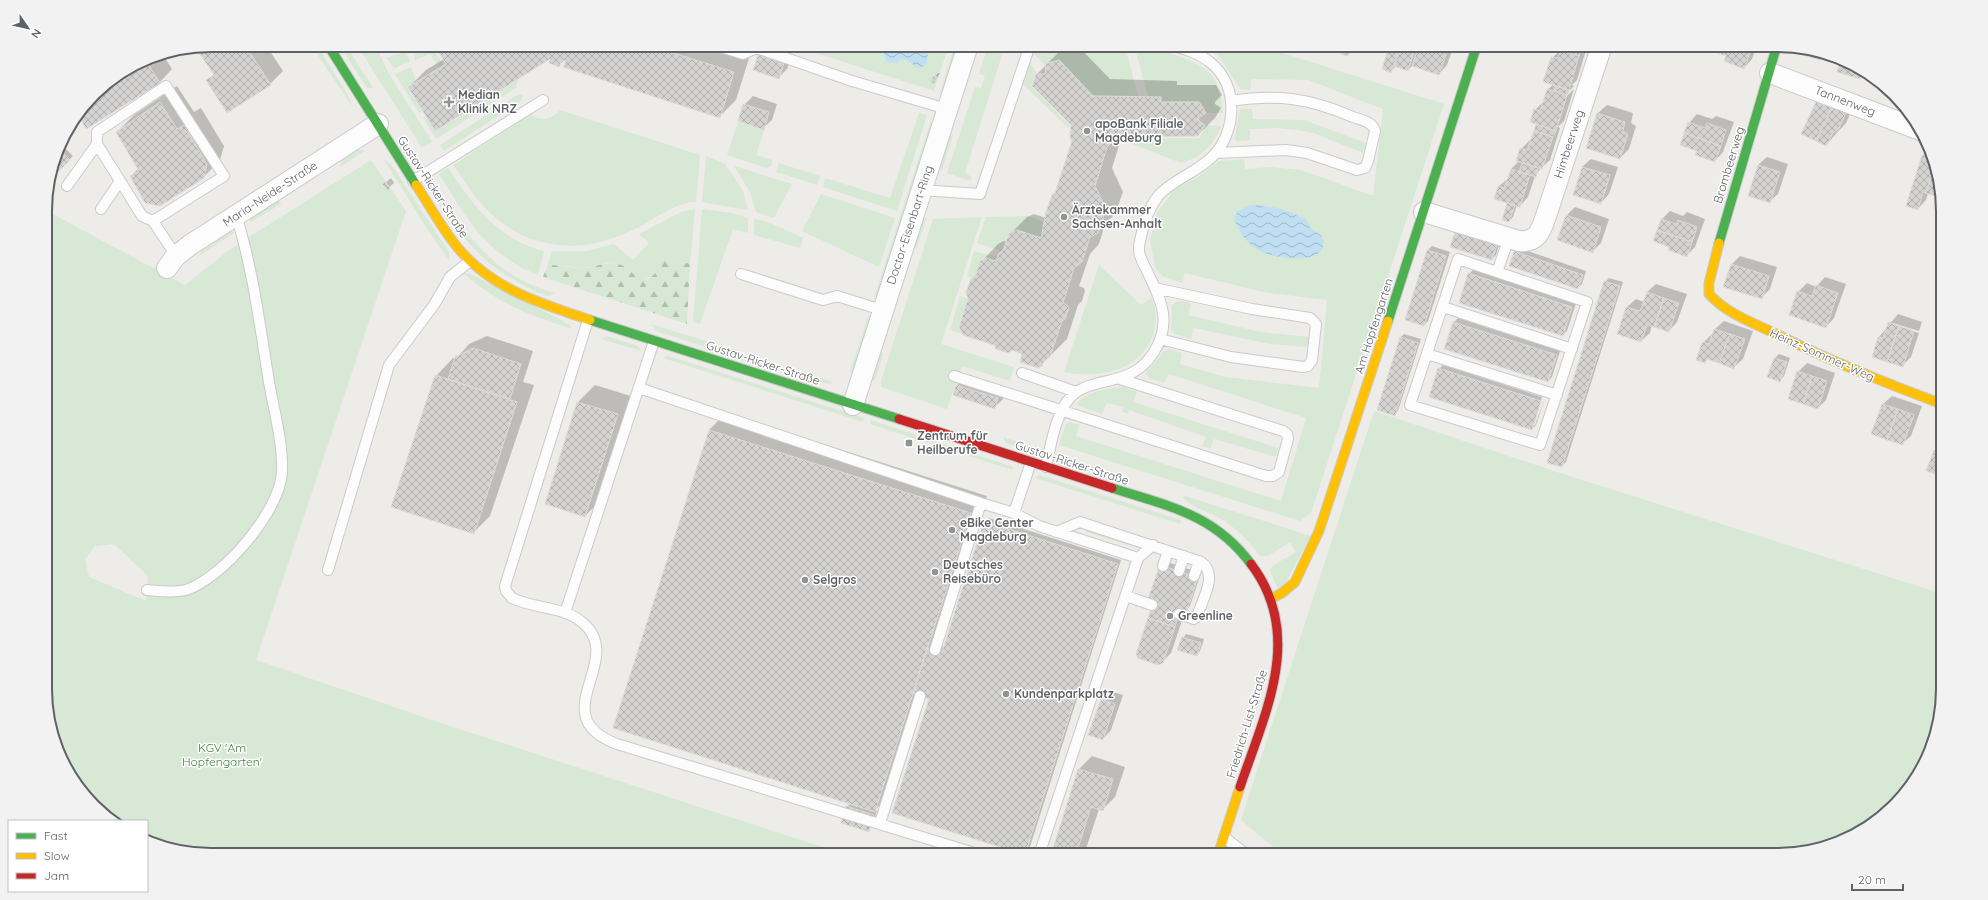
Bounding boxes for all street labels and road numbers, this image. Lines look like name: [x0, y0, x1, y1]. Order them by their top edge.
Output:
street label: Tannenweg: [1813, 82, 1878, 119]
street label: Himbeerweg: [1550, 108, 1587, 180]
street label: Brombeerweg: [1710, 125, 1747, 205]
street label: Gustav-Ricker-Straße: [395, 133, 472, 241]
street label: Maria-Neide-Straße: [220, 157, 320, 230]
street label: Doctor-Eisenbart-Ring: [883, 163, 936, 286]
street label: Am Hopfengarten: [1351, 276, 1396, 376]
street label: Heinz-Sommer-Weg: [1768, 325, 1877, 384]
street label: Gustav-Ricker-Straße: [704, 337, 822, 388]
street label: Gustav-Ricker-Straße: [1013, 437, 1131, 488]
street label: Friedrich-List-Straße: [1223, 668, 1270, 780]

